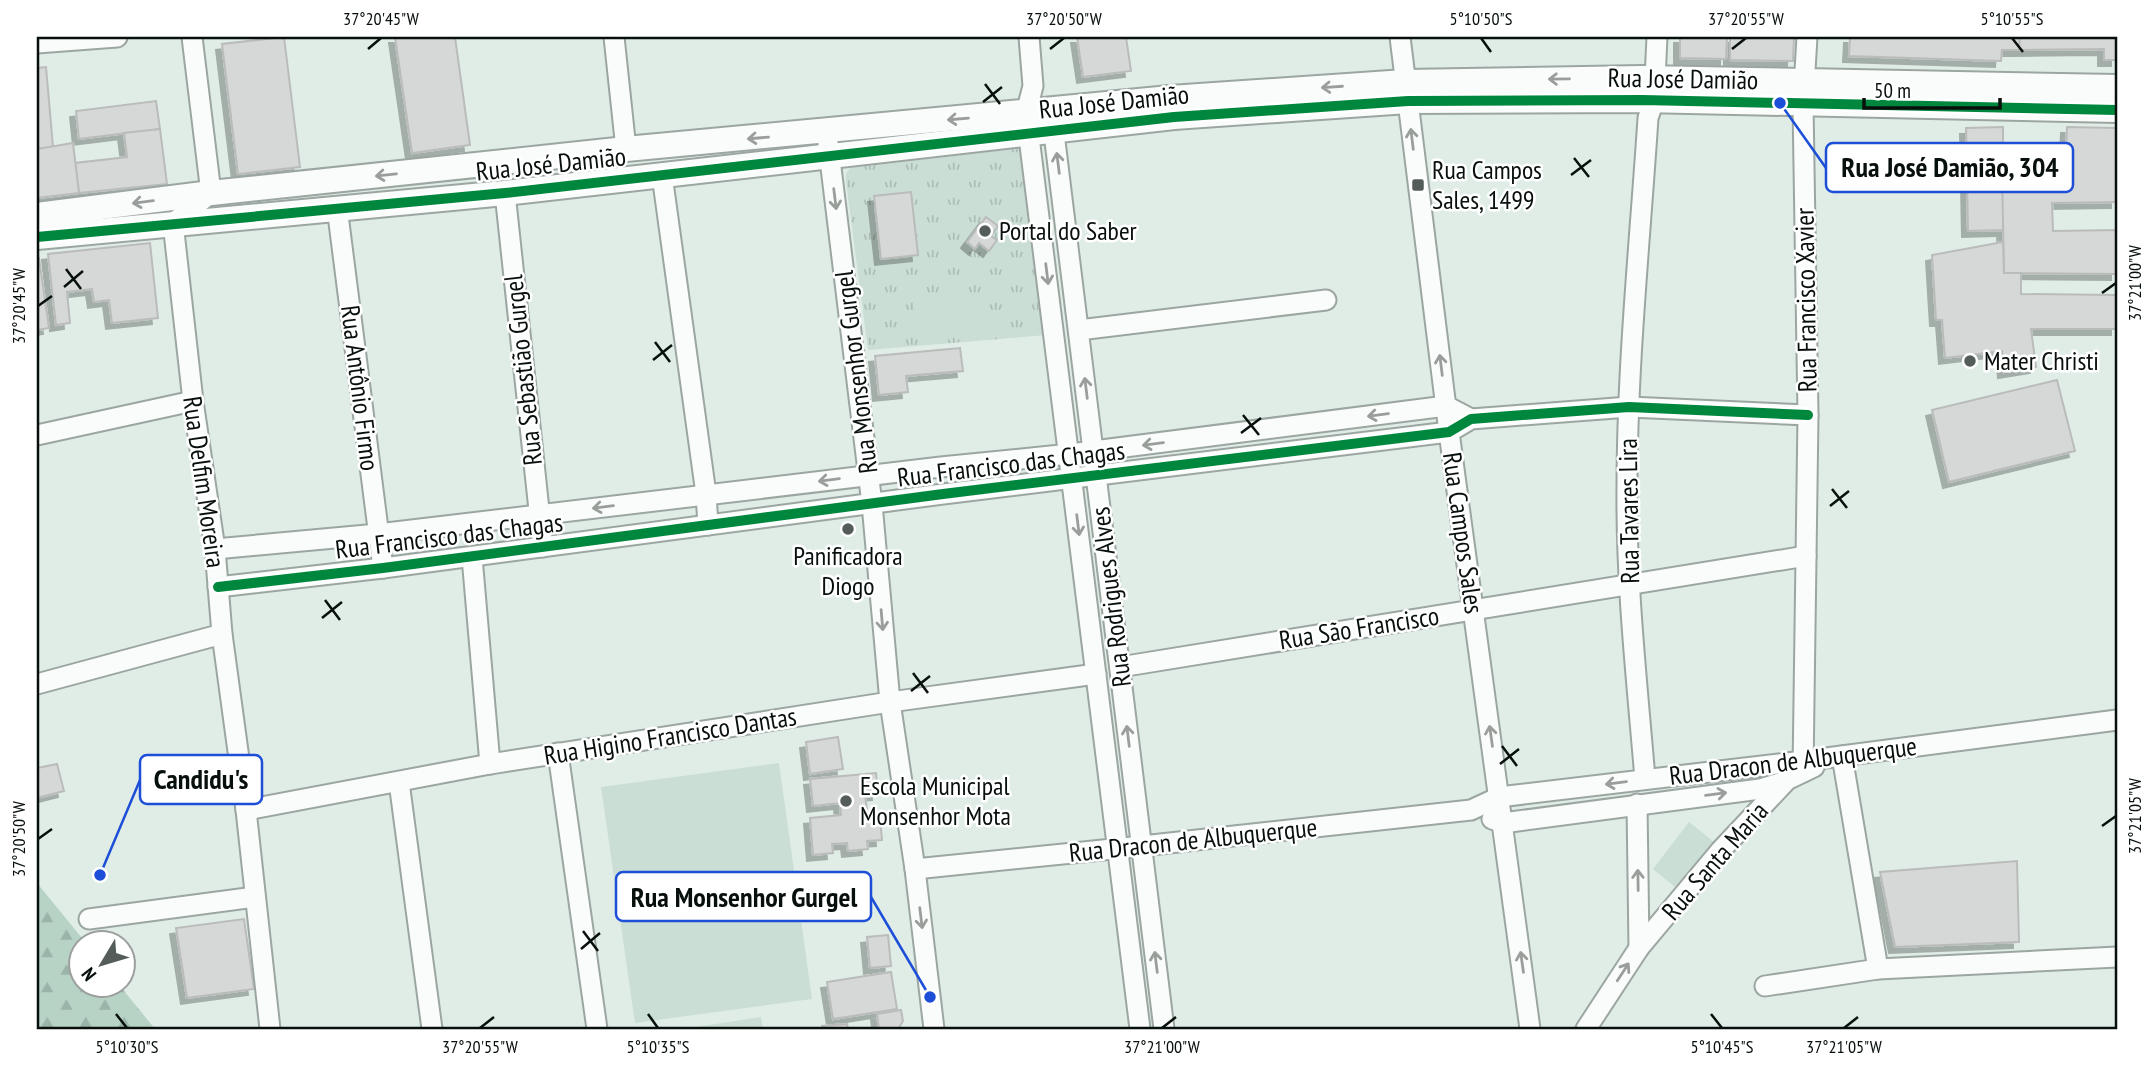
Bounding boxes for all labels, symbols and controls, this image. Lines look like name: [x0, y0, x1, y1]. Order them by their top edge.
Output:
text: 37°20'45"W: [343, 7, 419, 30]
text: 37°20'50"W: [1026, 7, 1102, 30]
text: 5°10'50"S: [1450, 7, 1513, 30]
text: 37°20'55"W: [1708, 7, 1784, 30]
text: 5°10'55"S: [1981, 7, 2044, 30]
street label: Rua José Damião: [1607, 61, 1759, 96]
scale bar: [1864, 66, 2000, 110]
one-way arrow: [1548, 73, 1571, 86]
street label: Rua José Damião: [1037, 77, 1190, 126]
text: 50 m: [1874, 77, 1911, 104]
one-way arrow: [1321, 81, 1344, 94]
one-way arrow: [947, 113, 970, 126]
one-way arrow: [1406, 128, 1419, 151]
one-way arrow: [747, 132, 770, 145]
street label: Rua José Damião: [474, 139, 627, 188]
callout: Rua José Damião, 304: [1826, 143, 2073, 192]
text: Rua José Damião, 304: [1841, 148, 2059, 185]
one-way arrow: [1051, 152, 1064, 174]
place label: Rua Campos Sales, 1499: [1432, 153, 1542, 216]
one-way arrow: [375, 168, 397, 181]
marker: Rua Campos Sales, 1499: [1410, 177, 1426, 193]
one-way arrow: [829, 187, 842, 210]
one-way arrow: [132, 195, 155, 208]
street label: Rua Francisco Xavier: [1787, 208, 1824, 392]
place label: Portal do Saber: [999, 214, 1137, 247]
marker: Portal do Saber: [977, 223, 993, 239]
text: 37°21'00"W: [2123, 245, 2146, 321]
one-way arrow: [1040, 263, 1053, 285]
text: 37°20'45"W: [7, 268, 30, 344]
street label: Rua Monsenhor Gurgel: [827, 269, 884, 475]
street label: Rua Sebastião Gurgel: [496, 273, 549, 467]
street label: Rua Antônio Firmo: [334, 303, 387, 472]
place label: Mater Christi: [1984, 344, 2099, 377]
marker: Mater Christi: [1962, 353, 1978, 369]
one-way arrow: [1434, 354, 1447, 377]
one-way arrow: [1080, 377, 1093, 400]
street label: Rua Delfim Moreira: [176, 394, 233, 570]
one-way arrow: [1367, 408, 1390, 421]
street label: Rua Francisco das Chagas: [895, 433, 1126, 494]
one-way arrow: [1142, 437, 1164, 450]
street label: Rua Tavares Lira: [1611, 438, 1646, 584]
street label: Rua Campos Sales: [1436, 450, 1491, 616]
one-way arrow: [818, 474, 841, 487]
one-way arrow: [592, 500, 615, 513]
street label: Rua Francisco das Chagas: [333, 505, 564, 566]
street label: Rua Rodrigues Alves: [1083, 505, 1138, 689]
one-way arrow: [1071, 513, 1084, 535]
marker: Panificadora Diogo: [840, 521, 856, 537]
place label: Panificadora Diogo: [793, 539, 903, 602]
street label: Rua São Francisco: [1277, 599, 1441, 656]
one-way arrow: [876, 608, 889, 631]
street label: Rua Higino Francisco Dantas: [541, 699, 798, 772]
one-way arrow: [1122, 725, 1135, 748]
one-way arrow: [1484, 725, 1497, 748]
street label: Rua Dracon de Albuquerque: [1667, 729, 1919, 792]
callout: Candidu's: [140, 755, 262, 804]
text: Candidu's: [154, 760, 248, 797]
place label: Escola Municipal Monsenhor Mota: [860, 769, 1011, 832]
one-way arrow: [1605, 776, 1628, 789]
text: 37°21'05"W: [2123, 778, 2146, 854]
one-way arrow: [1704, 788, 1727, 801]
marker: Escola Municipal Monsenhor Mota: [838, 793, 854, 809]
street label: Rua Santa Maria: [1654, 795, 1775, 927]
text: 37°20'50"W: [7, 801, 30, 877]
street label: Rua Dracon de Albuquerque: [1067, 810, 1319, 869]
one-way arrow: [1631, 868, 1645, 891]
callout: Rua Monsenhor Gurgel: [616, 872, 871, 921]
text: Rua Monsenhor Gurgel: [631, 878, 857, 915]
one-way arrow: [914, 907, 927, 929]
north arrow: [66, 930, 136, 1000]
one-way arrow: [1150, 951, 1163, 973]
one-way arrow: [1515, 951, 1528, 973]
text: N: [76, 963, 101, 986]
one-way arrow: [1617, 963, 1631, 983]
text: 5°10'30"S: [96, 1035, 159, 1058]
text: 37°20'55"W: [442, 1035, 518, 1058]
text: 5°10'35"S: [627, 1035, 690, 1058]
text: 37°21'00"W: [1124, 1035, 1200, 1058]
text: 5°10'45"S: [1691, 1035, 1754, 1058]
text: 37°21'05"W: [1806, 1035, 1882, 1058]

